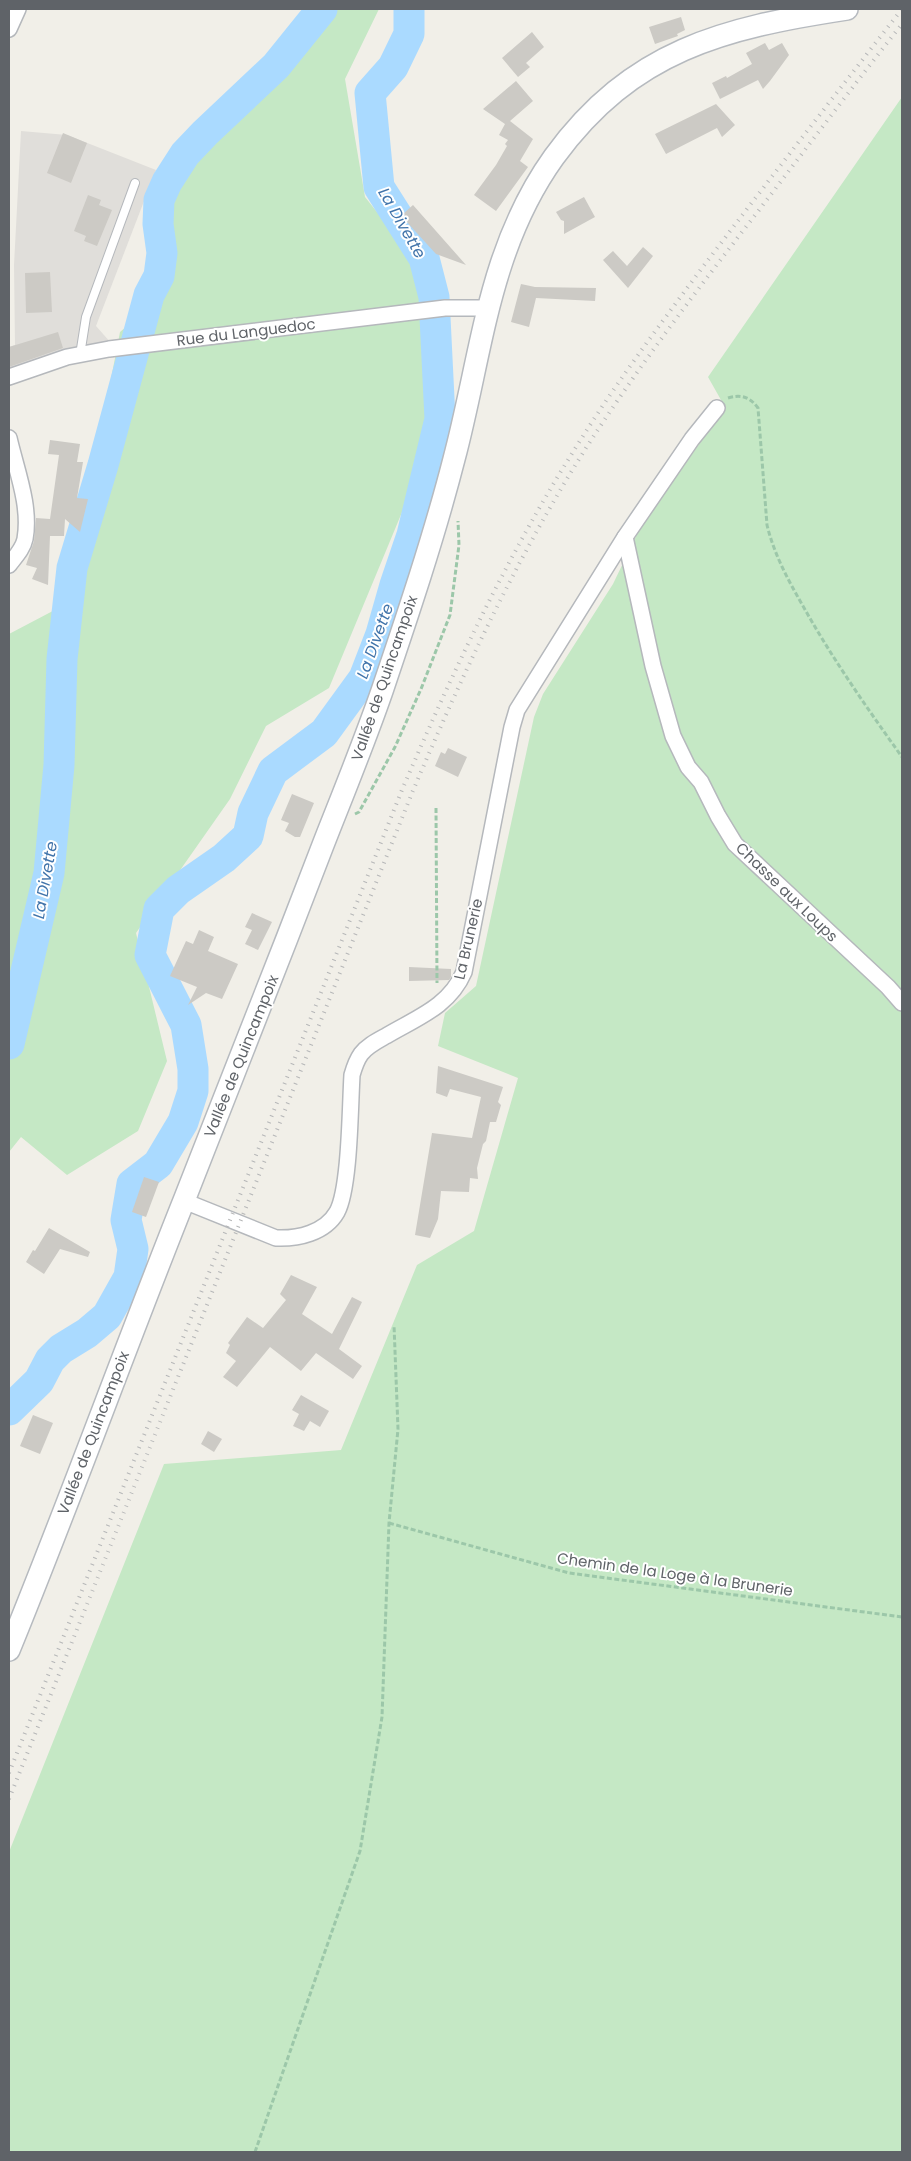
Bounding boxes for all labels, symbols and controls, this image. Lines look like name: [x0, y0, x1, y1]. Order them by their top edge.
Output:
water label: La Divette: [372, 183, 432, 263]
street label: Rue du Languedoc: [175, 313, 317, 351]
street label: Vallée de Quincampoix: [346, 592, 422, 764]
water label: La Divette: [351, 600, 399, 682]
street label: Chasse aux Loups: [731, 838, 843, 947]
water label: La Divette: [27, 839, 63, 921]
street label: La Brunerie: [448, 896, 488, 982]
street label: Vallée de Quincampoix: [199, 972, 283, 1140]
street label: Vallée de Quincampoix: [52, 1348, 134, 1518]
street label: Chemin de la Loge à la Brunerie: [556, 1547, 794, 1601]

